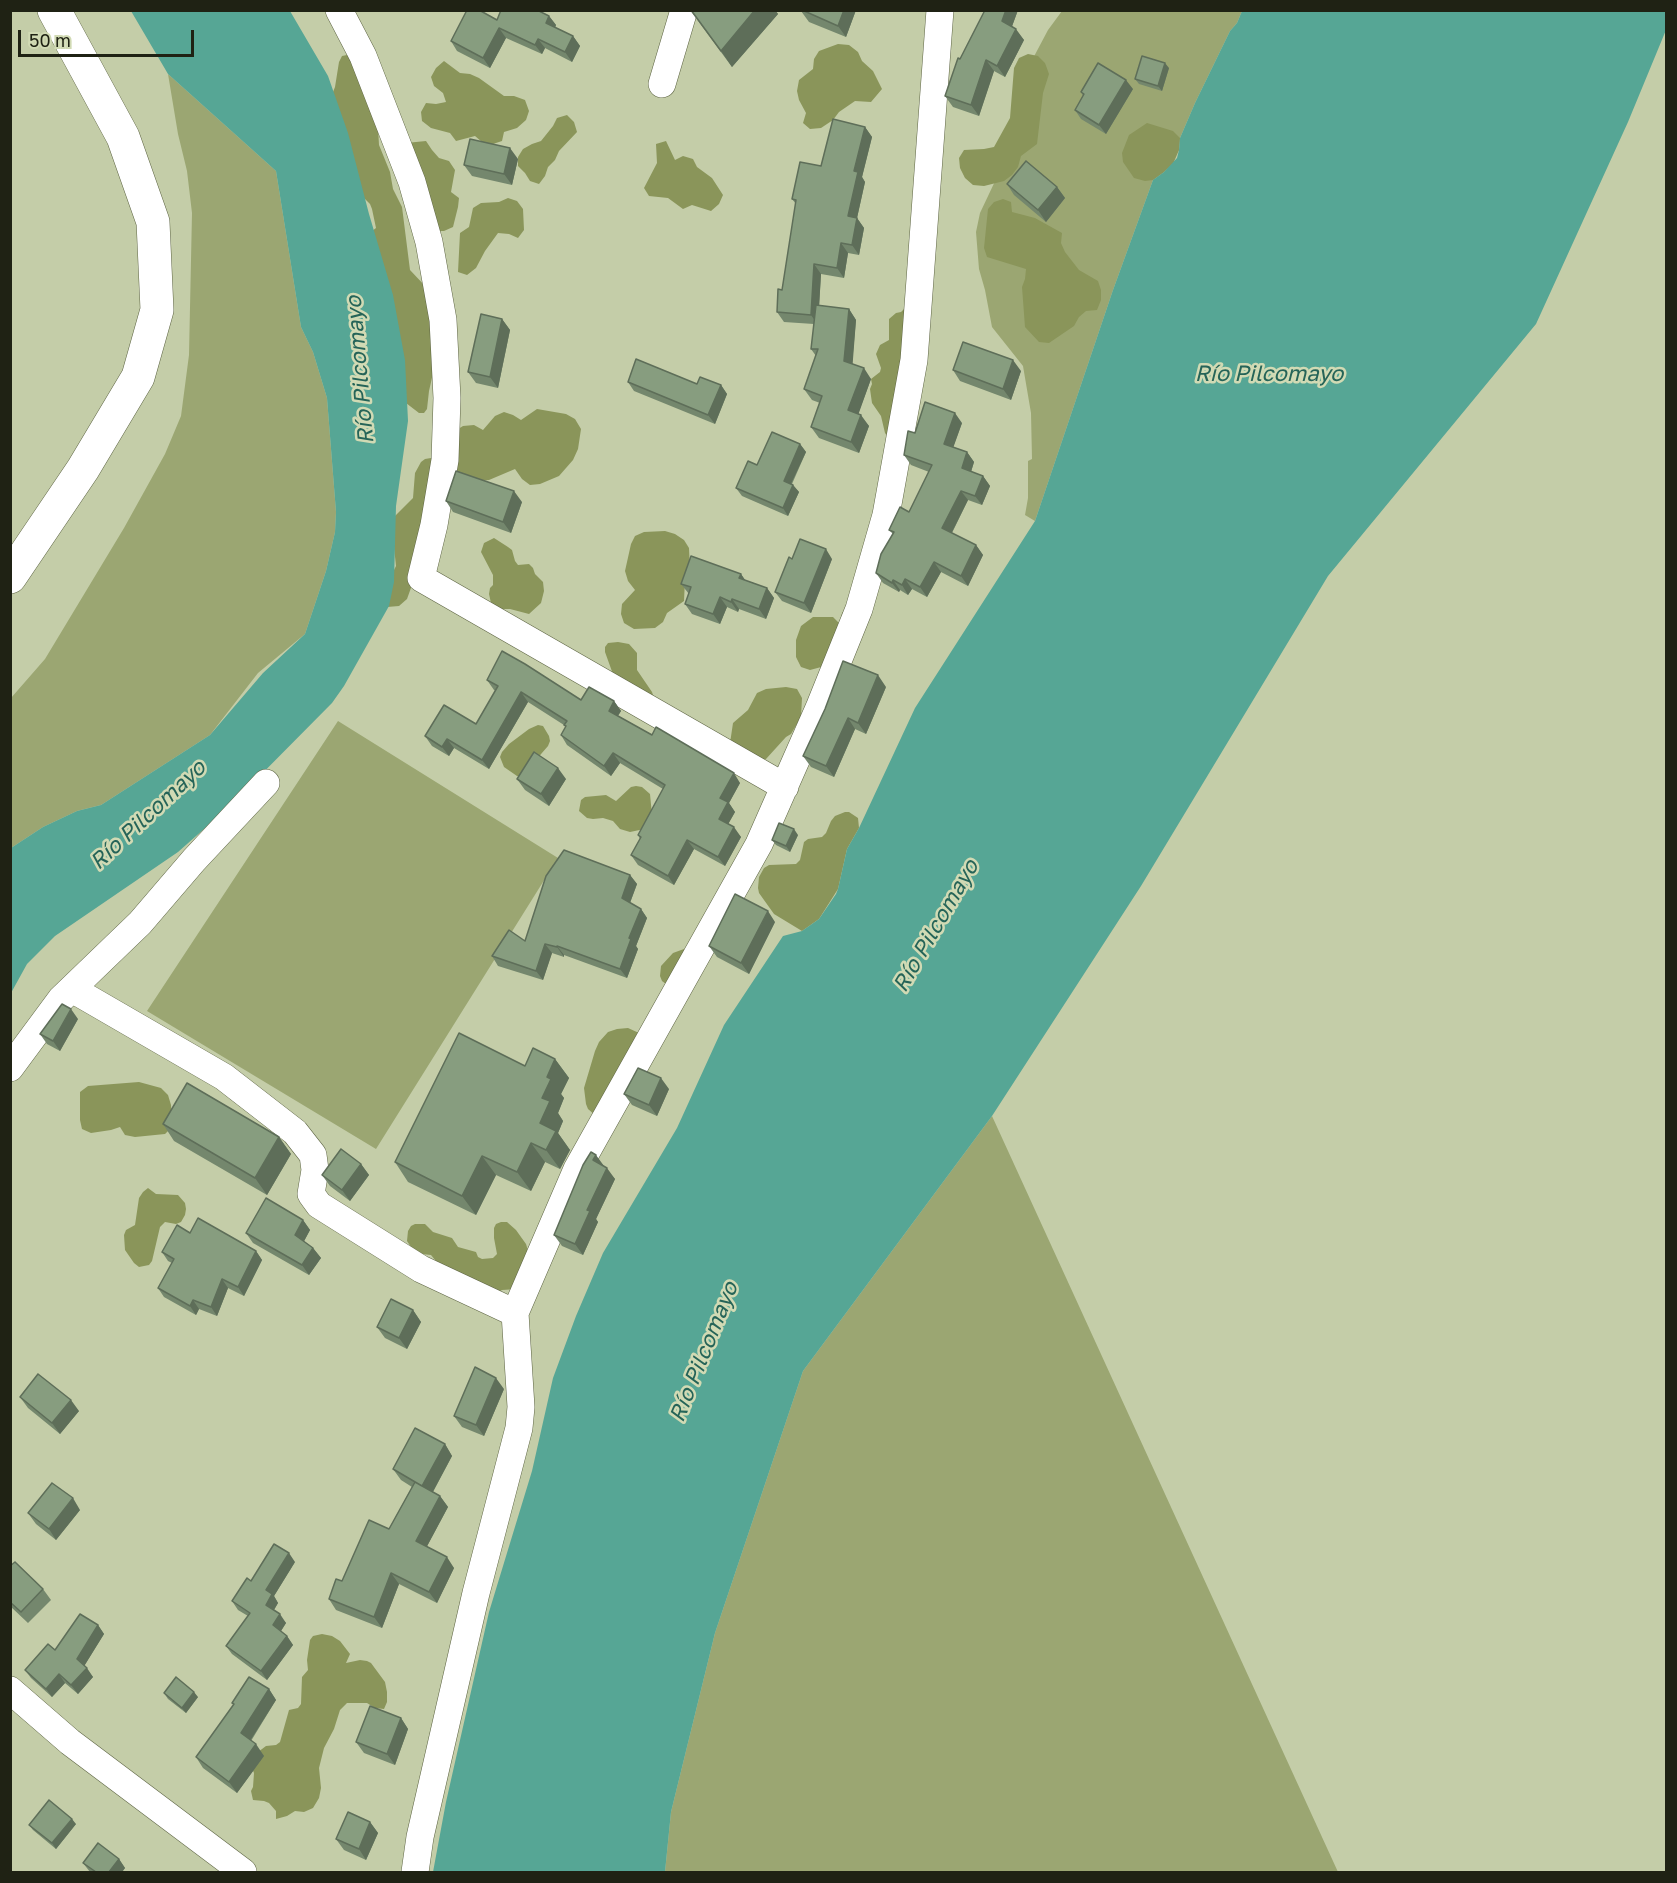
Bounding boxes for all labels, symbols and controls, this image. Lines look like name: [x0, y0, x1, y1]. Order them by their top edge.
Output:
scale bar: [21, 18, 196, 56]
text: 50 m: [29, 29, 71, 51]
water label: Río Pilcomayo: [340, 295, 380, 445]
water label: Río Pilcomayo: [1195, 361, 1343, 387]
water label: Río Pilcomayo: [85, 755, 211, 875]
water label: Río Pilcomayo: [887, 855, 985, 997]
water label: Río Pilcomayo: [664, 1278, 744, 1426]

